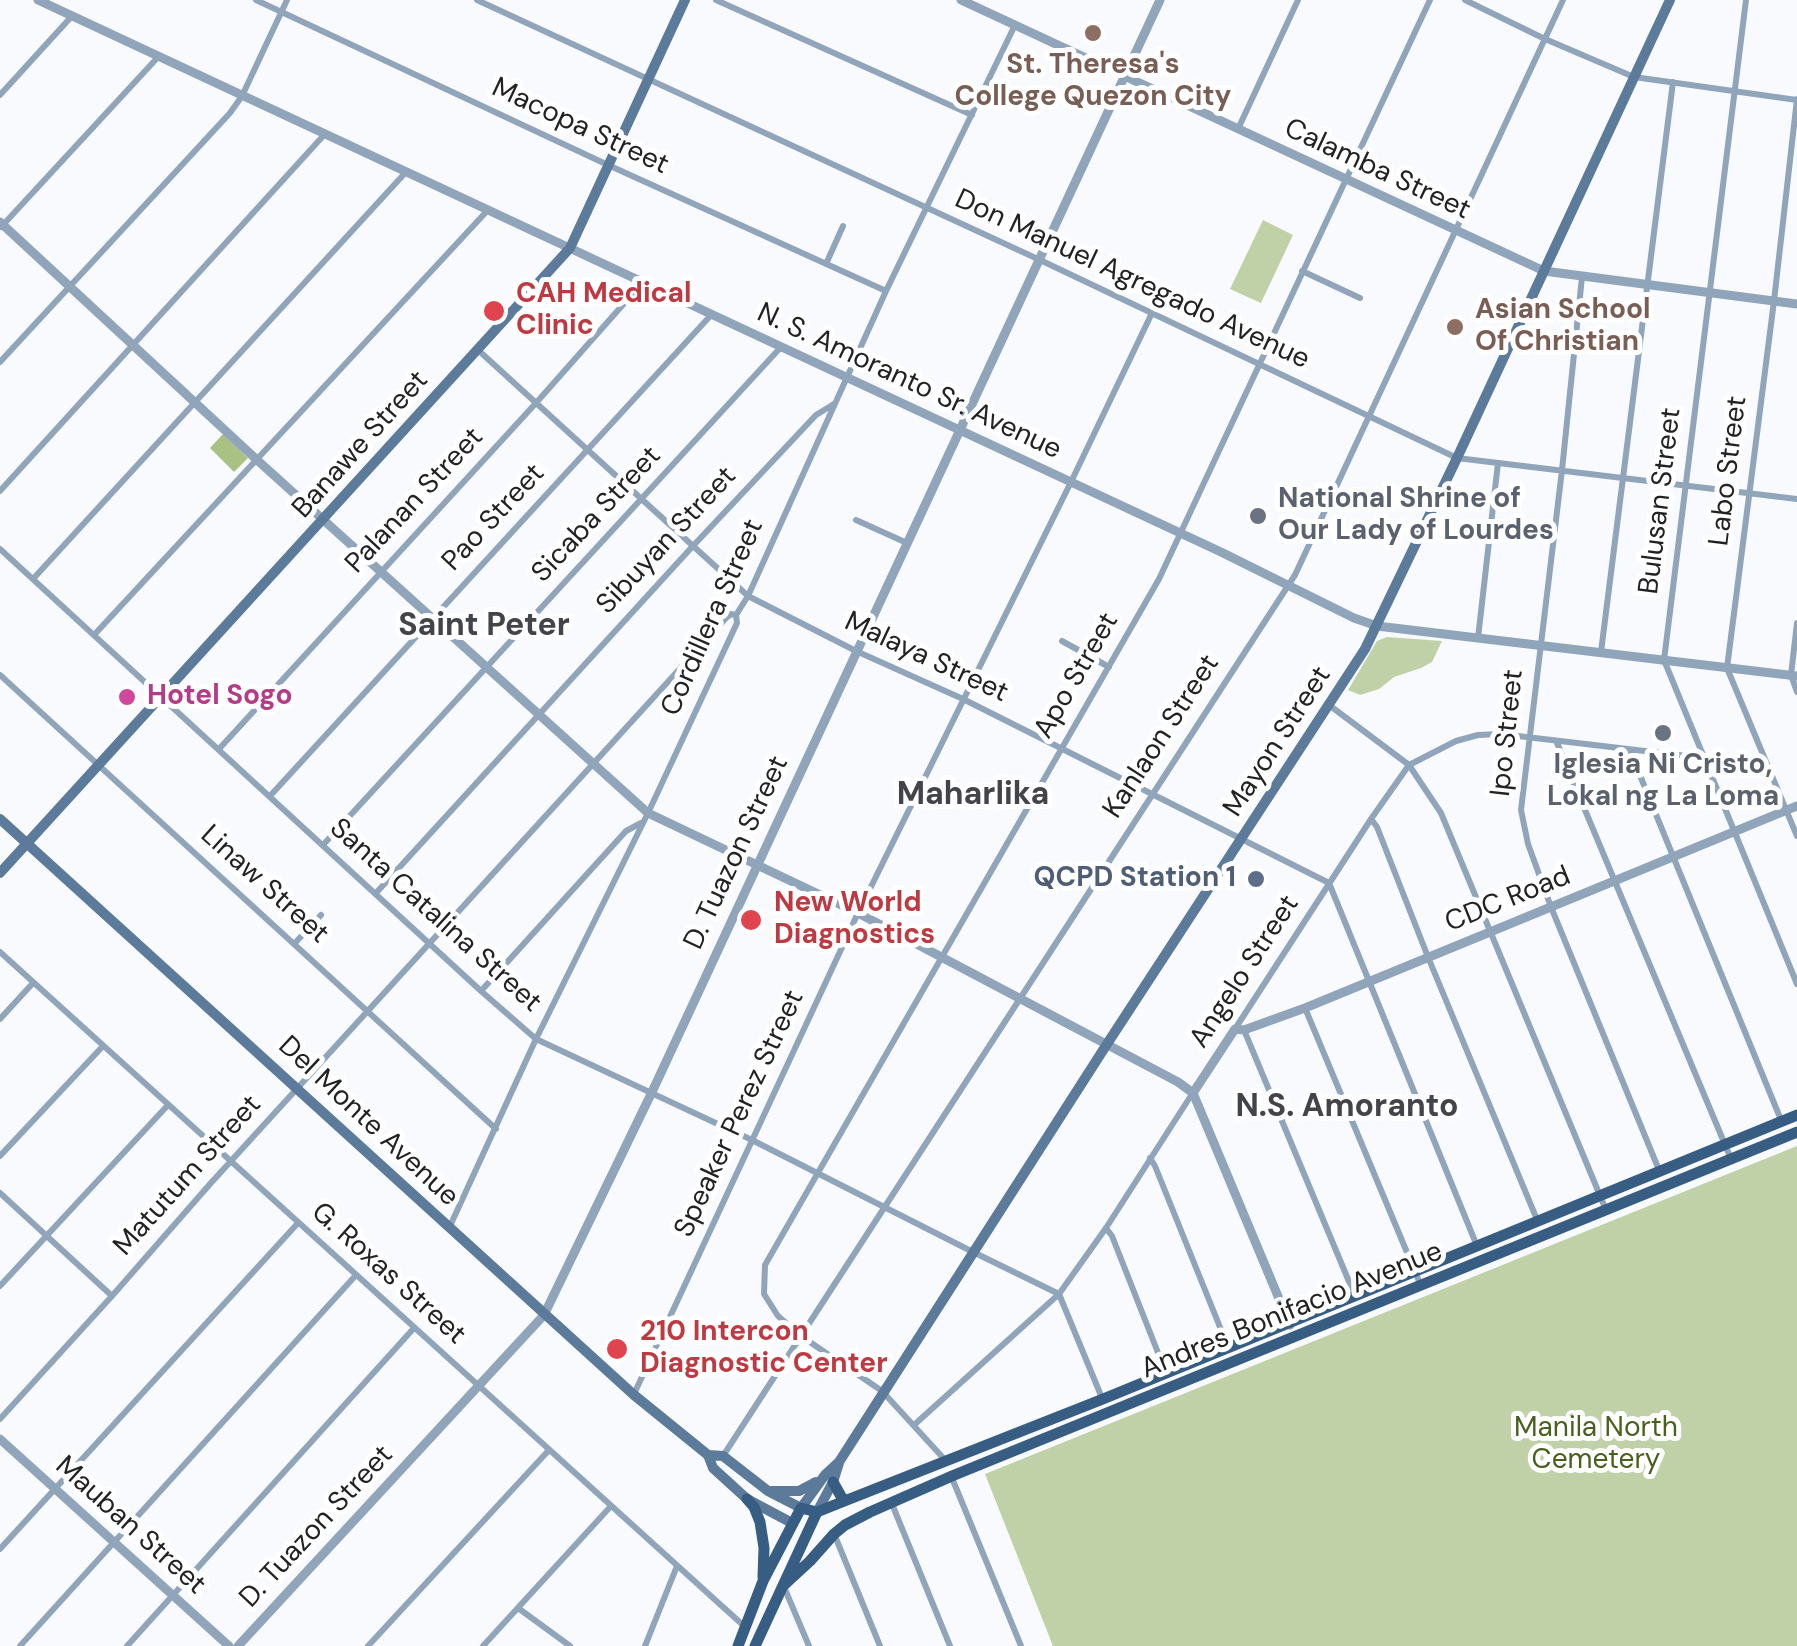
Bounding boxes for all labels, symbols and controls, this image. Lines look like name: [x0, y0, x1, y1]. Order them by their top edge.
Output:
marker: St. Theresa's College Quezon City: [1082, 22, 1104, 44]
place label: St. Theresa's College Quezon City: [955, 49, 1231, 115]
street label: Macopa Street: [486, 71, 674, 183]
street label: Calamba Street: [1279, 112, 1475, 228]
street label: Don Manuel Agregado Avenue: [949, 183, 1315, 377]
place label: CAH Medical Clinic: [516, 278, 691, 344]
place label: Asian School Of Christian: [1475, 294, 1651, 360]
street label: N. S. Amoranto Sr. Avenue: [752, 297, 1066, 467]
marker: CAH Medical Clinic: [481, 298, 507, 324]
marker: Asian School Of Christian: [1444, 316, 1466, 338]
street label: Banawe Street: [286, 364, 436, 526]
street label: Labo Street: [1703, 394, 1755, 548]
street label: Bulusan Street: [1633, 406, 1689, 596]
street label: Palanan Street: [339, 421, 491, 581]
street label: Sicaba Street: [525, 440, 669, 590]
street label: Pao Street: [436, 457, 552, 579]
street label: Sibuyan Street: [590, 460, 744, 622]
place label: National Shrine of Our Lady of Lourdes: [1278, 483, 1554, 549]
marker: National Shrine of Our Lady of Lourdes: [1247, 505, 1269, 527]
street label: Cordillera Street: [655, 515, 771, 721]
street label: Malaya Street: [839, 605, 1013, 711]
street label: Apo Street: [1028, 607, 1126, 745]
district label: Saint Peter: [398, 608, 570, 646]
street label: Kanlaon Street: [1097, 649, 1227, 825]
street label: Mayon Street: [1217, 661, 1339, 823]
street label: Ipo Street: [1485, 668, 1531, 798]
place label: Hotel Sogo: [147, 680, 292, 714]
marker: Hotel Sogo: [116, 686, 138, 708]
marker: Iglesia Ni Cristo, Lokal ng La Loma: [1652, 722, 1674, 744]
place label: Iglesia Ni Cristo, Lokal ng La Loma: [1547, 749, 1779, 815]
street label: D. Tuazon Street: [678, 751, 796, 955]
district label: Maharlika: [897, 777, 1049, 815]
street label: Santa Catalina Street: [322, 812, 548, 1020]
street label: Linaw Street: [193, 819, 335, 951]
street label: CDC Road: [1440, 860, 1576, 940]
place label: QCPD Station 1: [1034, 862, 1236, 896]
marker: QCPD Station 1: [1245, 868, 1267, 890]
place label: New World Diagnostics: [774, 887, 935, 953]
street label: Angelo Street: [1183, 889, 1307, 1055]
marker: New World Diagnostics: [738, 907, 764, 933]
street label: Speaker Perez Street: [668, 985, 812, 1243]
street label: Del Monte Avenue: [271, 1030, 465, 1214]
street label: Matutum Street: [107, 1089, 269, 1263]
district label: N.S. Amoranto: [1235, 1089, 1459, 1127]
street label: G. Roxas Street: [304, 1196, 472, 1352]
street label: Andres Bonifacio Avenue: [1136, 1235, 1448, 1387]
place label: 210 Intercon Diagnostic Center: [640, 1316, 888, 1382]
marker: 210 Intercon Diagnostic Center: [604, 1336, 630, 1362]
park label: Manila North Cemetery: [1514, 1412, 1678, 1478]
street label: D. Tuazon Street: [233, 1439, 401, 1615]
street label: Mauban Street: [48, 1450, 212, 1602]

